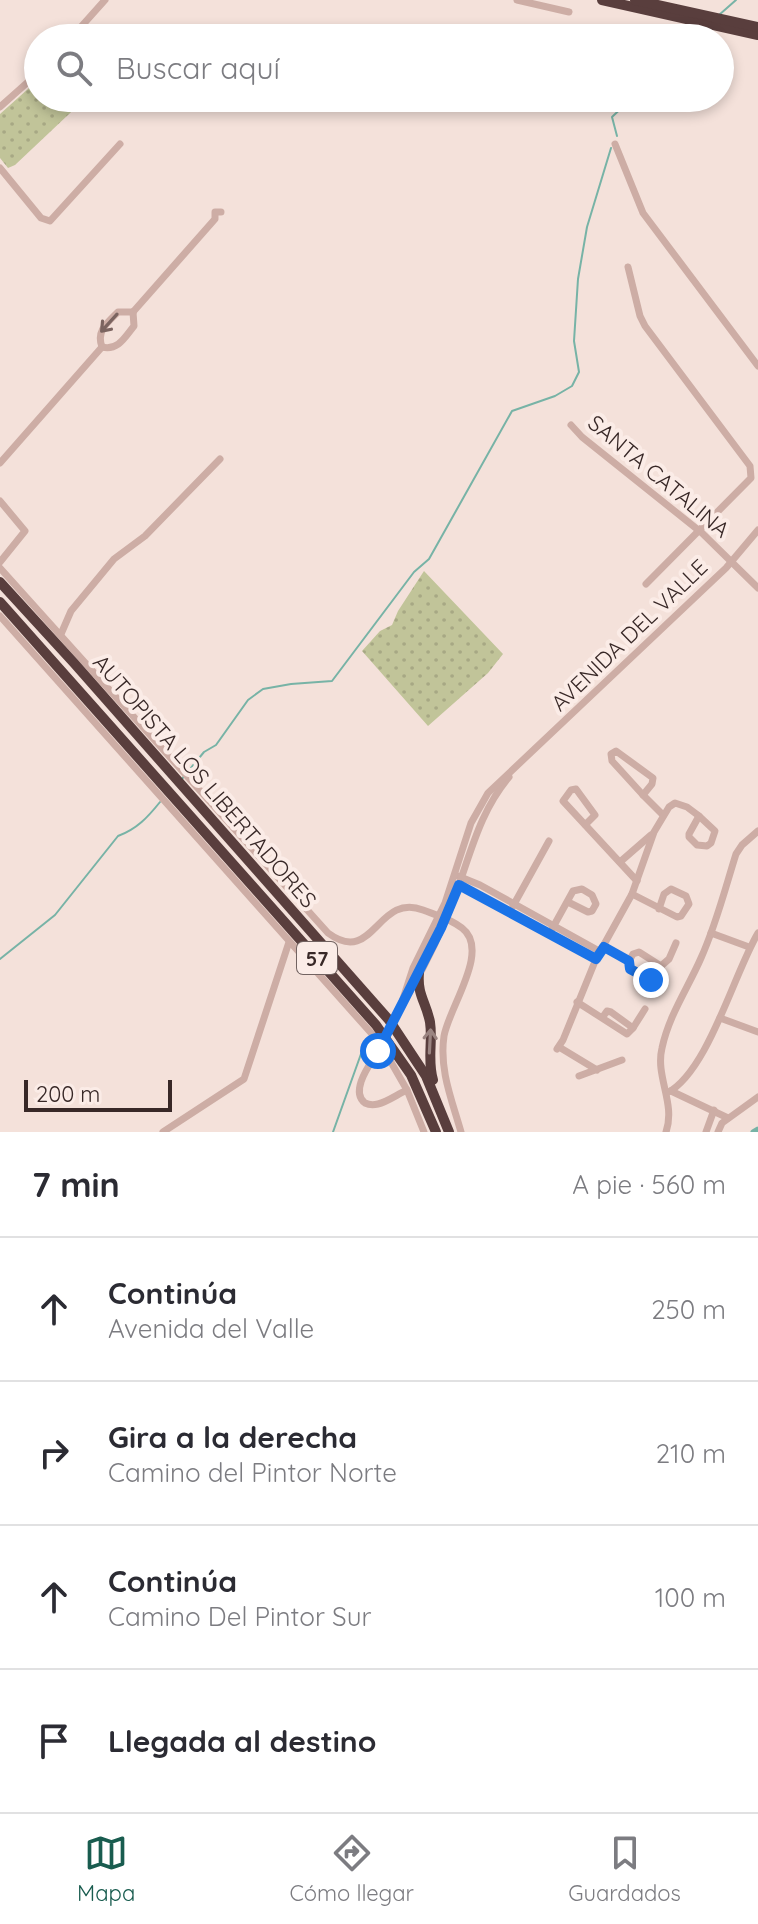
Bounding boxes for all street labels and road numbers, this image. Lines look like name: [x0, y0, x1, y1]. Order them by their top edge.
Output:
street label: SANTA CATALINA: [582, 409, 736, 543]
street label: AVENIDA DEL VALLE: [545, 553, 713, 717]
street label: AUTOPISTA LOS LIBERTADORES: [87, 649, 323, 913]
road number: 57: [297, 942, 337, 974]

